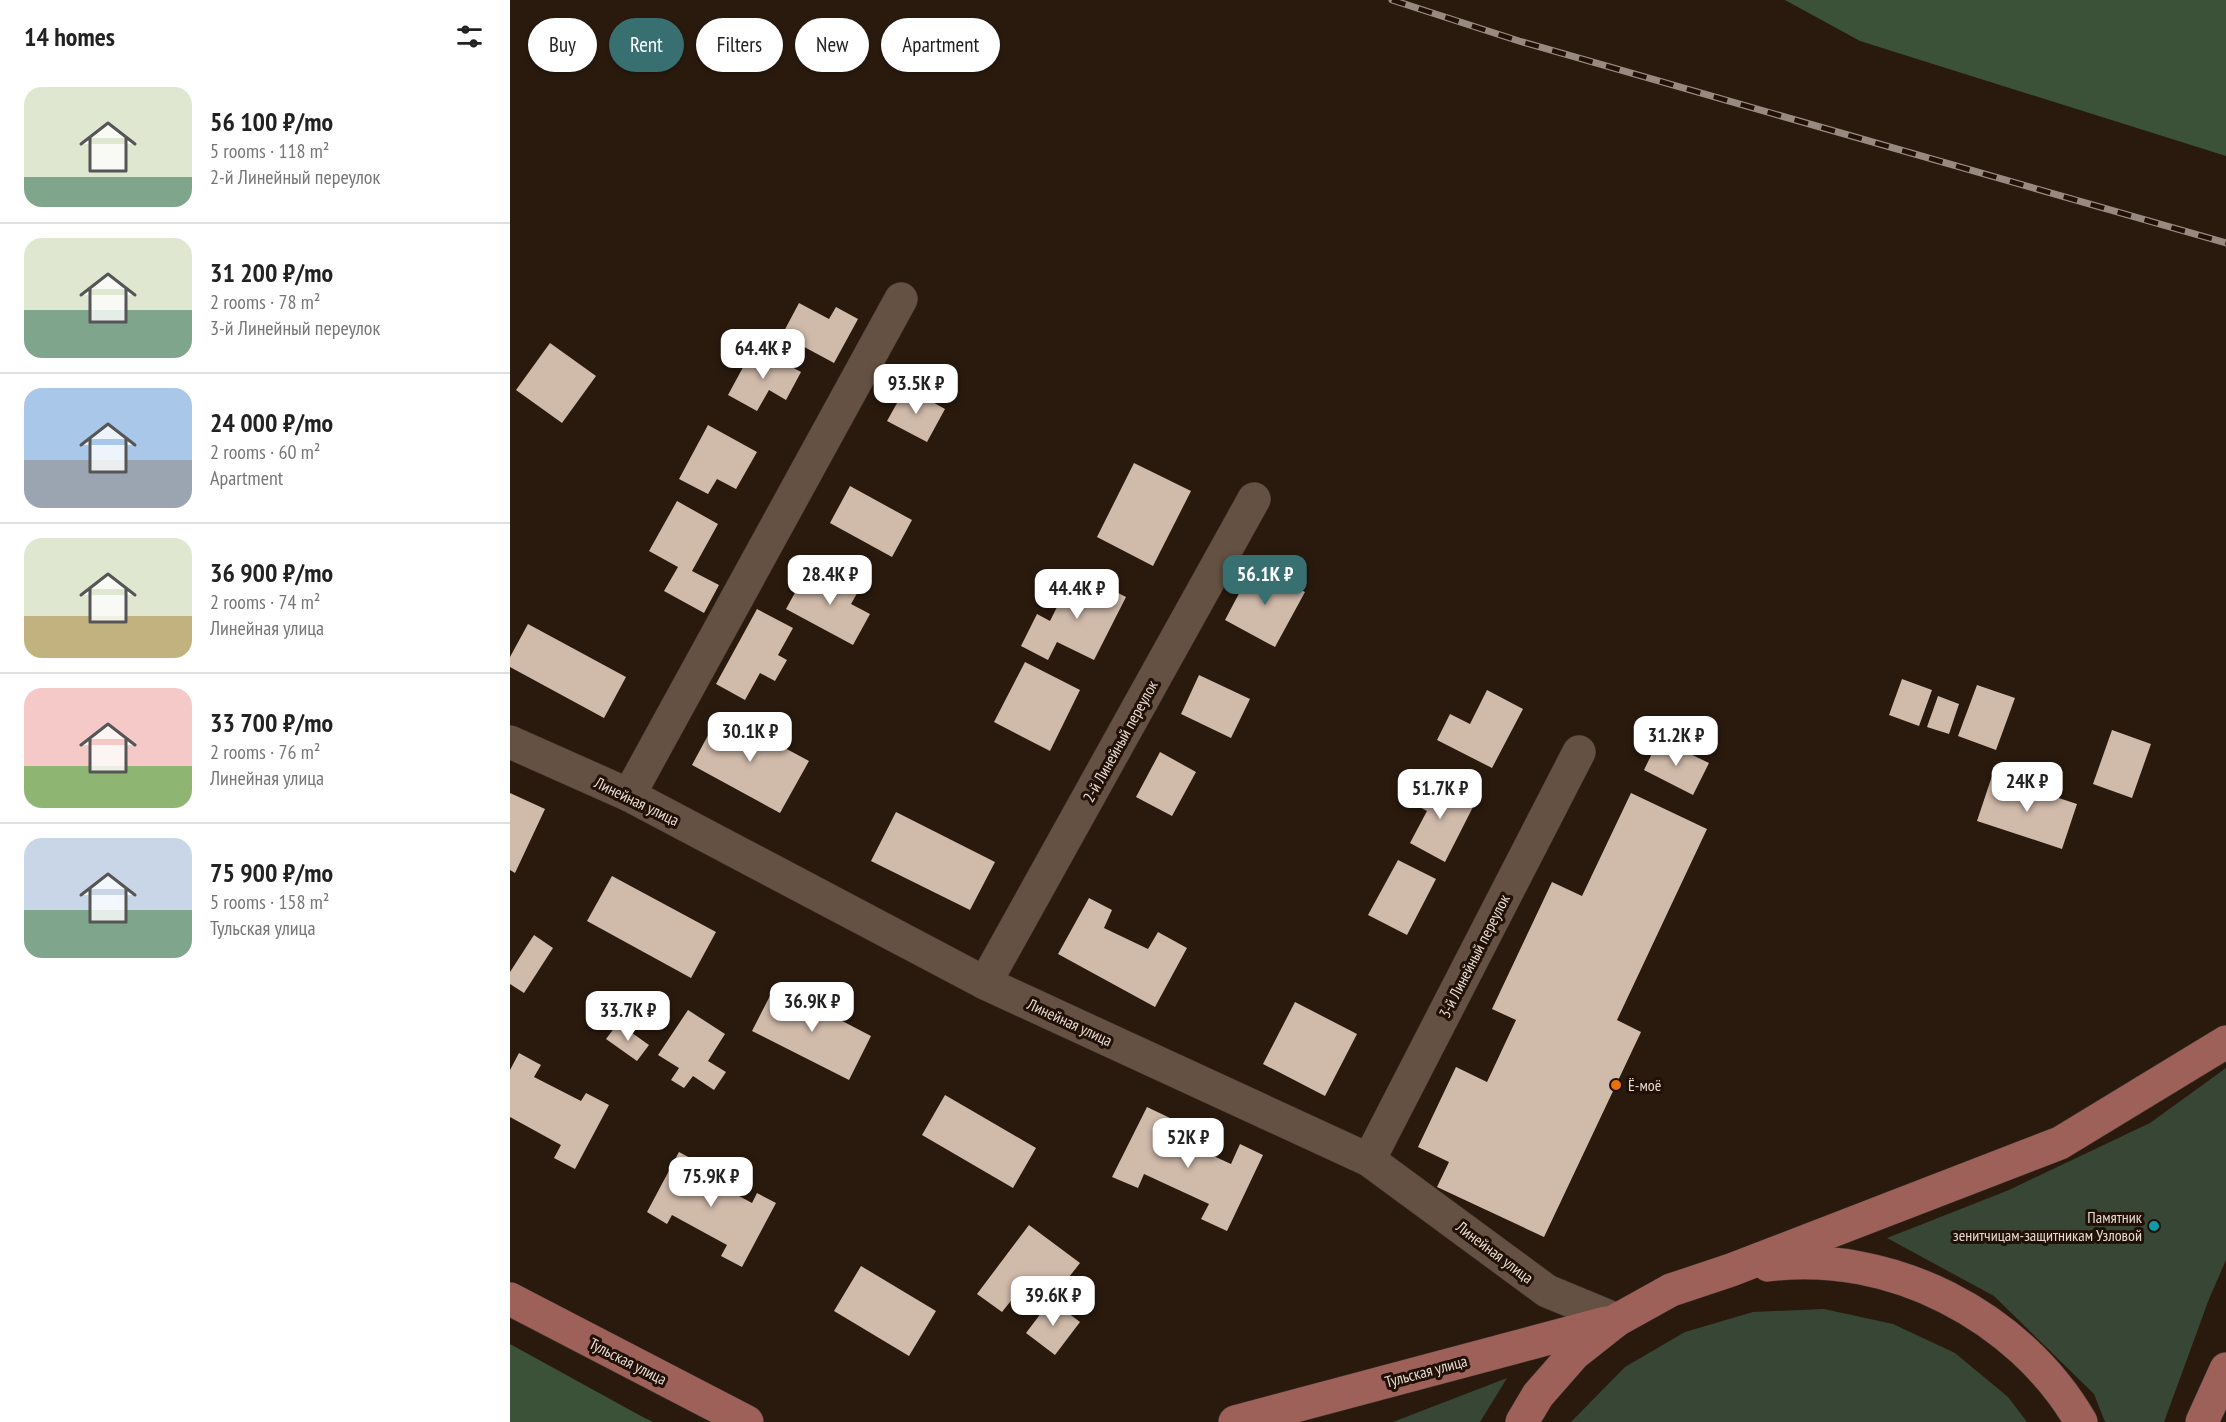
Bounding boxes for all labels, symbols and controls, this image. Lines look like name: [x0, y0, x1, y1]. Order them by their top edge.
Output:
chip: Buy: [528, 18, 597, 72]
chip: Rent: [609, 18, 684, 72]
chip: Filters: [696, 18, 783, 72]
chip: New: [795, 18, 869, 72]
chip: Apartment: [881, 18, 1000, 72]
text: 14 homes: [24, 20, 115, 53]
icon: filters: [453, 20, 486, 53]
text: 56 100 ₽/mo: [210, 105, 333, 138]
icon: home: [72, 111, 144, 183]
text: 5 rooms · 118 m²: [210, 138, 329, 164]
text: 2-й Линейный переулок: [210, 164, 380, 190]
text: 31 200 ₽/mo: [210, 256, 333, 289]
icon: home: [72, 262, 144, 334]
text: 2 rooms · 78 m²: [210, 289, 320, 315]
text: 3-й Линейный переулок: [210, 315, 380, 341]
pin: 64.4K ₽: [708, 329, 818, 380]
text: 64.4K ₽: [735, 335, 791, 361]
pin: 93.5K ₽: [861, 364, 971, 415]
text: 93.5K ₽: [888, 370, 944, 396]
text: 24 000 ₽/mo: [210, 406, 333, 439]
icon: home: [72, 412, 144, 484]
text: 2 rooms · 60 m²: [210, 439, 320, 465]
text: Apartment: [210, 465, 283, 491]
pin: 28.4K ₽: [775, 555, 885, 606]
pin: 56.1K ₽: [1210, 555, 1320, 606]
text: 36 900 ₽/mo: [210, 556, 333, 589]
text: 28.4K ₽: [802, 561, 858, 587]
text: 56.1K ₽: [1237, 561, 1293, 587]
icon: home: [72, 562, 144, 634]
pin: 44.4K ₽: [1022, 569, 1132, 620]
text: 44.4K ₽: [1049, 575, 1105, 601]
text: 2 rooms · 74 m²: [210, 589, 320, 615]
text: Линейная улица: [210, 615, 324, 641]
street label: 2-й Линейный переулок: [1078, 676, 1162, 805]
text: 33 700 ₽/mo: [210, 706, 333, 739]
icon: home: [72, 712, 144, 784]
pin: 30.1K ₽: [695, 712, 805, 763]
pin: 31.2K ₽: [1621, 716, 1731, 767]
text: 30.1K ₽: [722, 718, 778, 744]
text: 31.2K ₽: [1648, 722, 1704, 748]
text: 2 rooms · 76 m²: [210, 739, 320, 765]
pin: 24K ₽: [1985, 762, 2069, 813]
text: Линейная улица: [210, 765, 324, 791]
text: 24K ₽: [2006, 768, 2048, 794]
pin: 51.7K ₽: [1385, 769, 1495, 820]
street label: Линейная улица: [591, 772, 682, 830]
text: 51.7K ₽: [1412, 775, 1468, 801]
text: 75 900 ₽/mo: [210, 856, 333, 889]
icon: home: [72, 862, 144, 934]
text: 5 rooms · 158 m²: [210, 889, 329, 915]
street label: 3-й Линейный переулок: [1434, 890, 1514, 1021]
text: Тульская улица: [210, 915, 315, 941]
pin: 36.9K ₽: [757, 982, 867, 1033]
text: 36.9K ₽: [784, 988, 840, 1014]
pin: 33.7K ₽: [573, 991, 683, 1042]
street label: Линейная улица: [1023, 993, 1116, 1050]
text: 33.7K ₽: [600, 997, 656, 1023]
place label: Ё-моё: [1628, 1075, 1661, 1095]
marker: Ё-моё: [1609, 1078, 1623, 1092]
pin: 52K ₽: [1146, 1118, 1230, 1169]
text: 52K ₽: [1167, 1124, 1209, 1150]
pin: 75.9K ₽: [656, 1157, 766, 1208]
text: 75.9K ₽: [683, 1163, 739, 1189]
place label: Памятник зенитчицам-защитникам Узловой: [1953, 1207, 2143, 1245]
street label: Линейная улица: [1452, 1216, 1537, 1287]
marker: Памятник зенитчицам-защитникам Узловой: [2147, 1219, 2161, 1233]
pin: 39.6K ₽: [998, 1276, 1108, 1327]
text: 39.6K ₽: [1025, 1282, 1081, 1308]
street label: Тульская улица: [586, 1333, 670, 1389]
street label: Тульская улица: [1383, 1350, 1469, 1392]

